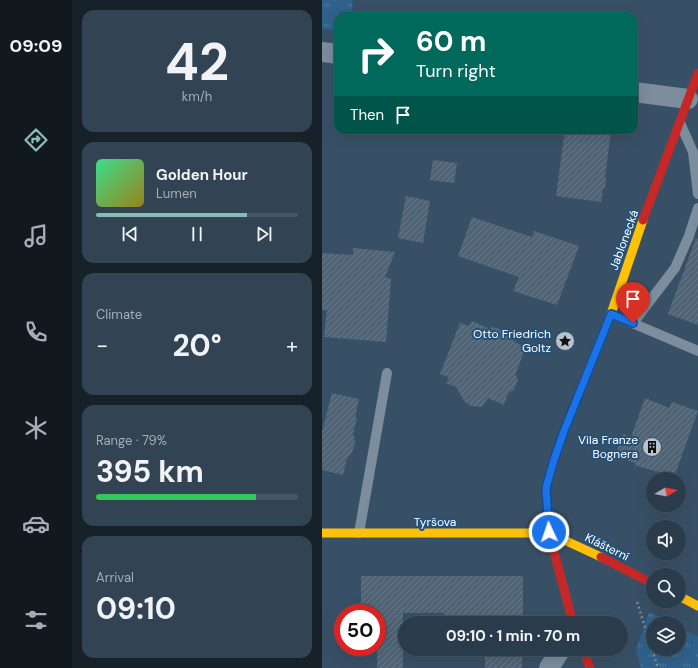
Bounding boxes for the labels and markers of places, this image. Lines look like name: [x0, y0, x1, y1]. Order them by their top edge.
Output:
pin: [616, 282, 650, 323]
place label: Otto Friedrich Goltz: [473, 326, 551, 356]
place icon: Otto Friedrich Goltz: [554, 330, 576, 352]
place label: Vila Franze Bognera: [578, 432, 638, 462]
building icon: Vila Franze Bognera: [641, 436, 663, 458]

